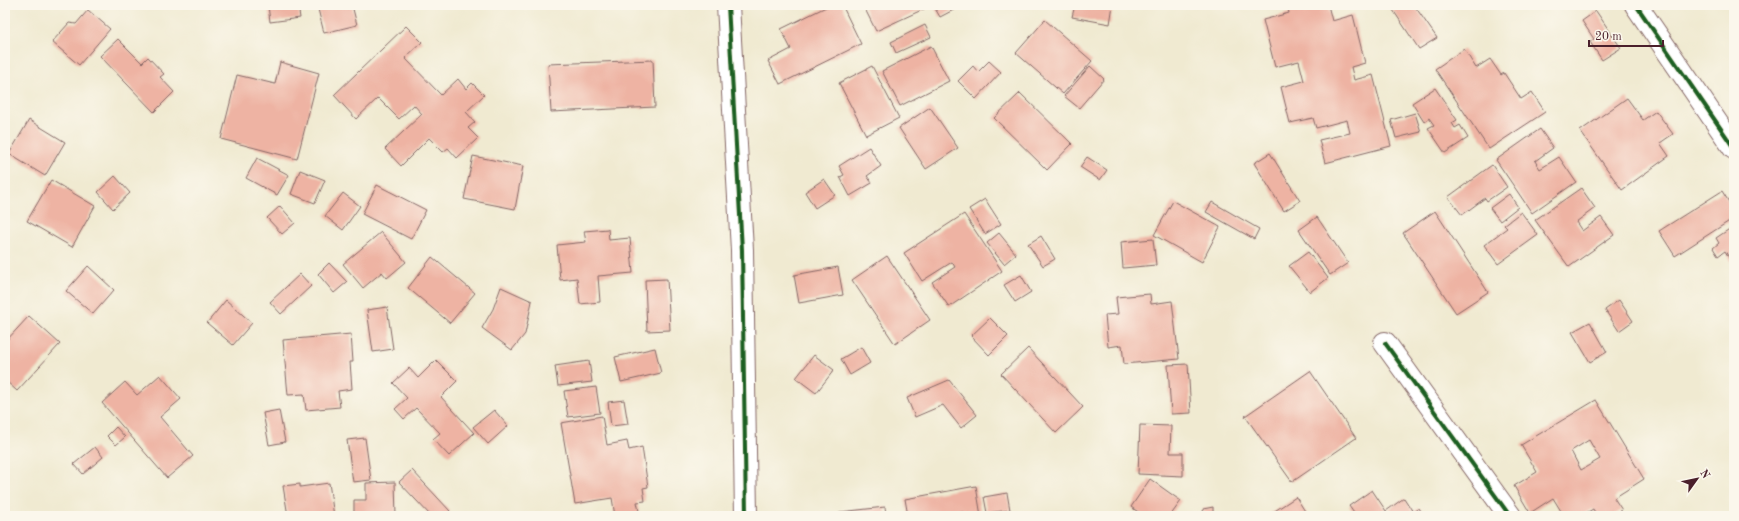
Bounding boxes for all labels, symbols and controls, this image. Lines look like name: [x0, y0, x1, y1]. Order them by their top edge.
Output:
scale bar: [1589, 22, 1663, 48]
text: 20 m: [1595, 31, 1622, 43]
north arrow: [1677, 459, 1717, 499]
text: N: [1697, 468, 1711, 481]

